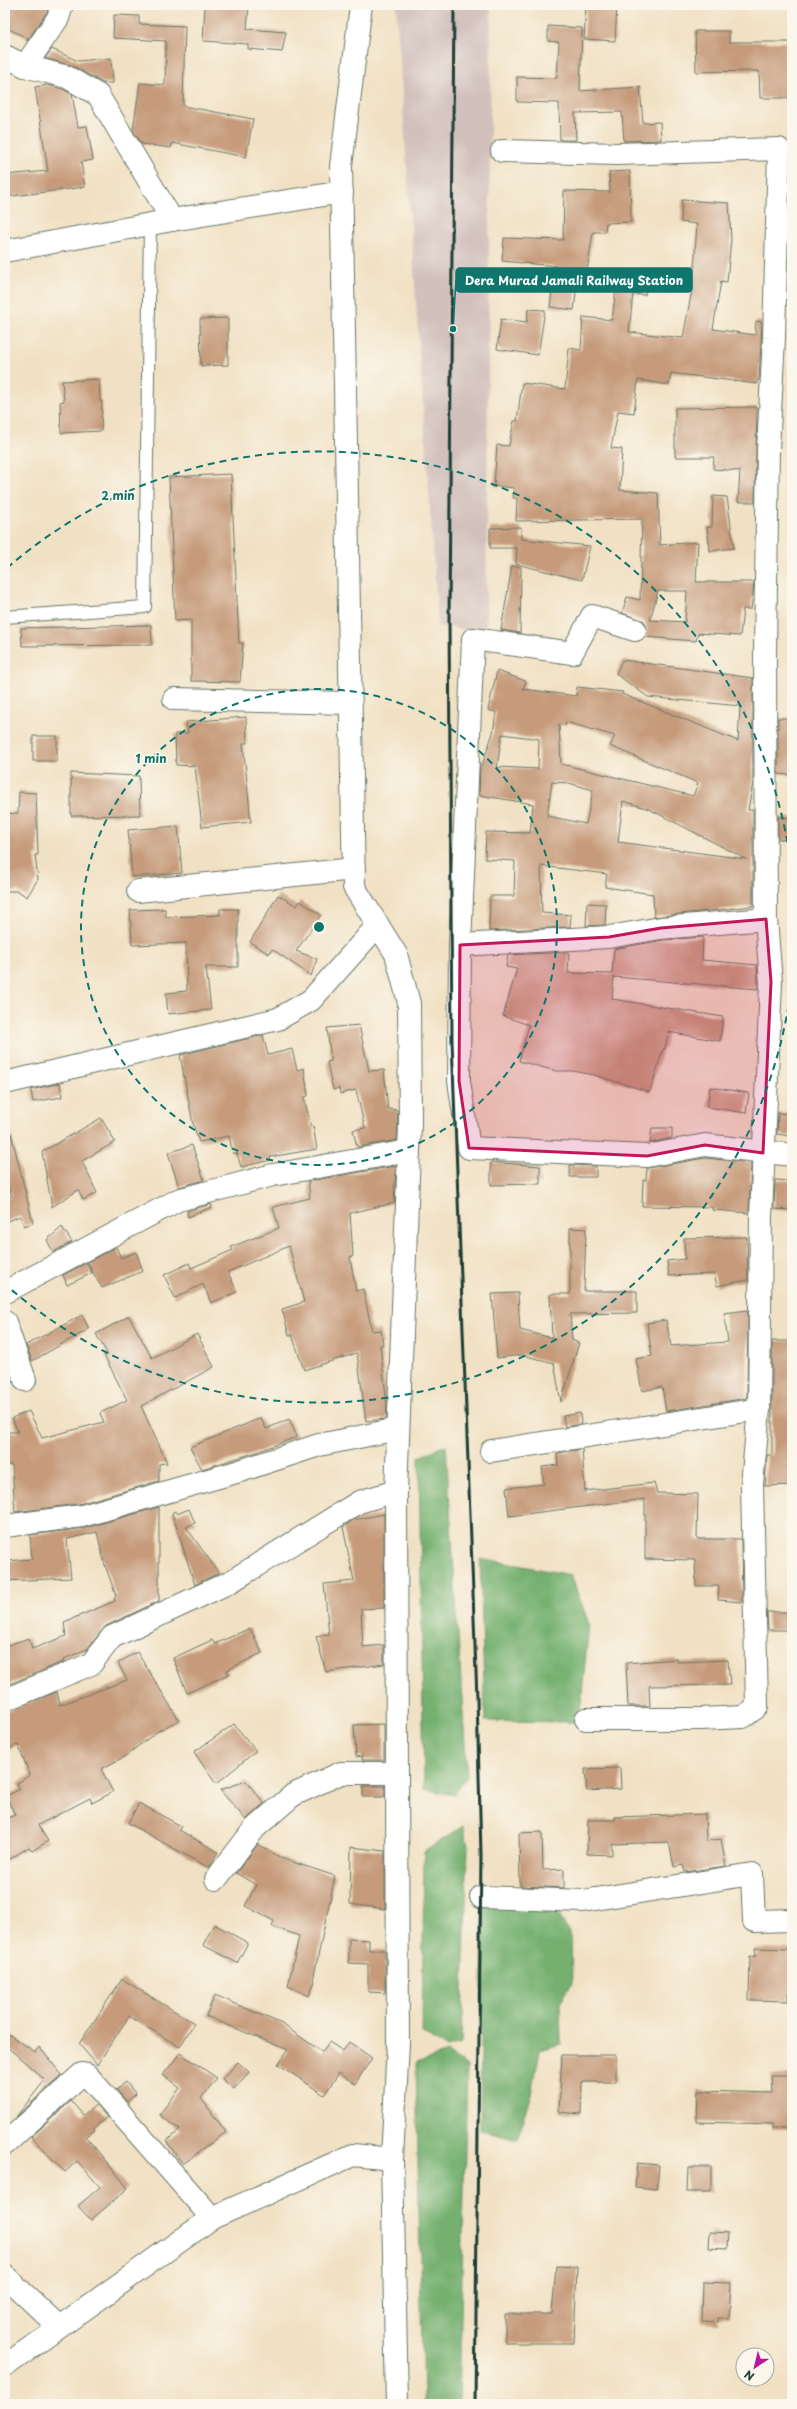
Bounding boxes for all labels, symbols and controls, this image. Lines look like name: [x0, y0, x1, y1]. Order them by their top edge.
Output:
callout: Dera Murad Jamali Railway Station: [456, 268, 692, 292]
text: Dera Murad Jamali Railway Station: [465, 271, 683, 289]
text: 2 min: [101, 486, 135, 504]
text: 1 min: [135, 749, 167, 767]
centre of rings: [312, 920, 326, 934]
north arrow: [735, 2347, 775, 2387]
text: N: [740, 2366, 757, 2385]

